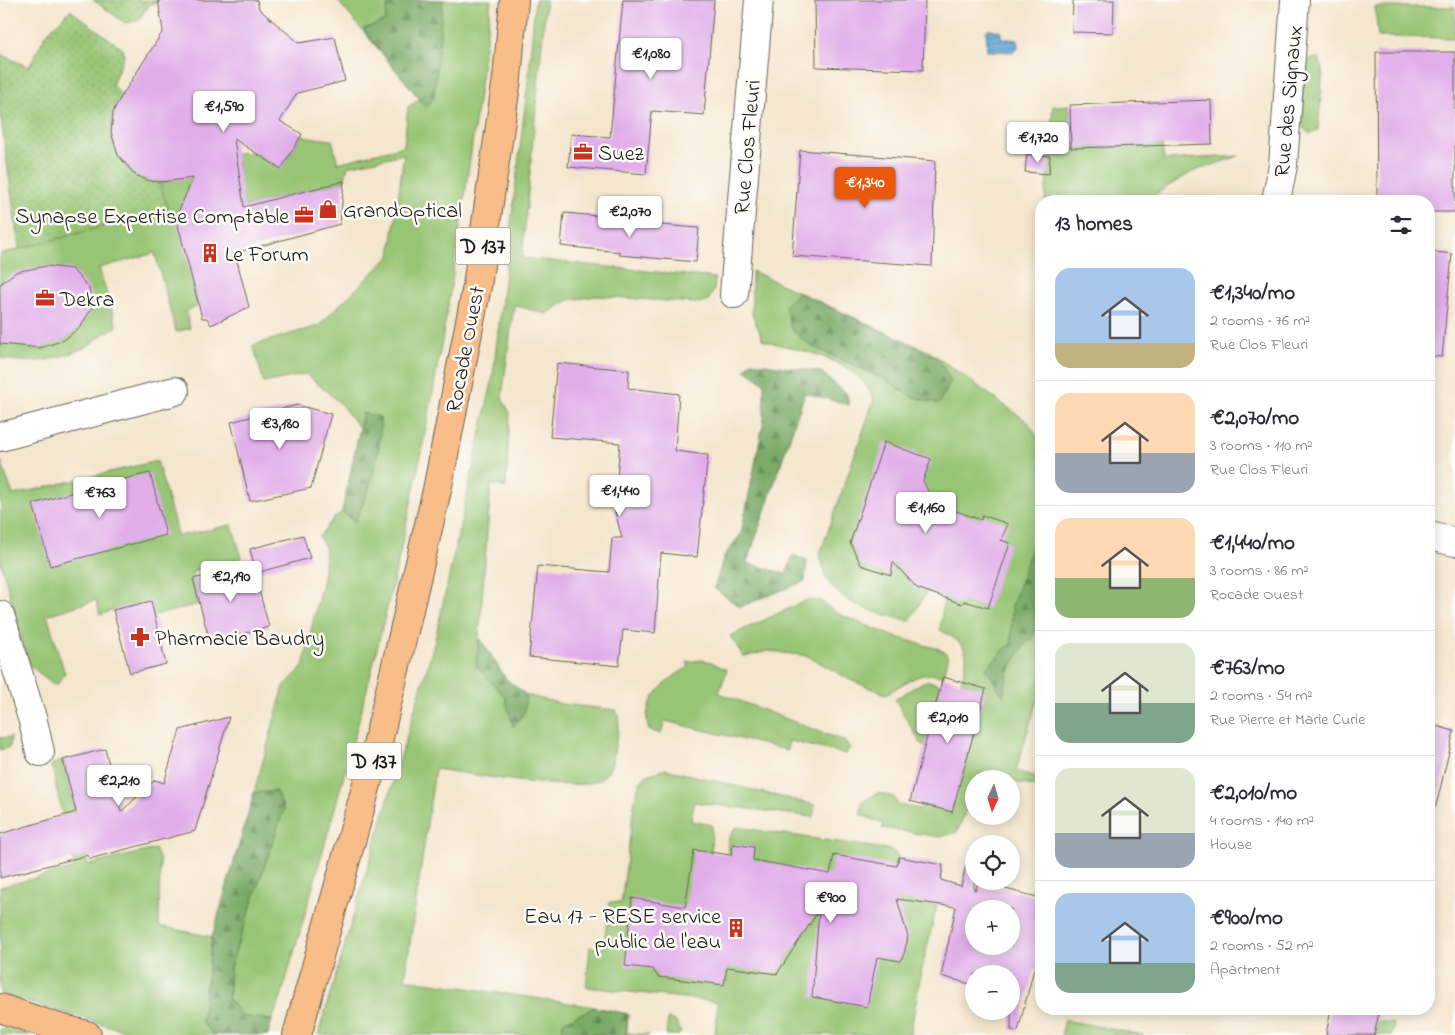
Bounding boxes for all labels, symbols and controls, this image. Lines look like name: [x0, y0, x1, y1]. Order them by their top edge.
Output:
street label: Rue des Signaux: [1267, 24, 1314, 178]
pin: €1,080: [610, 38, 692, 80]
text: €1,080: [632, 42, 670, 66]
street label: Rue Clos Fleuri: [727, 79, 771, 216]
pin: €1,590: [183, 90, 265, 133]
text: €1,590: [204, 95, 244, 119]
pin: €1,720: [997, 121, 1079, 164]
text: €1,720: [1018, 126, 1058, 150]
place label: Suez: [598, 139, 644, 171]
office icon: Suez: [572, 141, 594, 163]
pin: €1,340: [824, 166, 906, 209]
text: €1,340: [845, 171, 885, 195]
place label: GrandOptical: [343, 196, 462, 228]
pin: €2,070: [589, 196, 671, 238]
shop icon: GrandOptical: [317, 198, 339, 220]
text: €2,070: [609, 200, 651, 224]
place label: Synapse Expertise Comptable: [15, 202, 289, 235]
office icon: Synapse Expertise Comptable: [293, 204, 315, 226]
text: 13 homes: [1055, 210, 1133, 240]
icon: filters: [1387, 211, 1415, 239]
road number: D 137: [456, 228, 510, 264]
place label: Le Forum: [225, 240, 309, 272]
building icon: Le Forum: [199, 242, 221, 264]
text: €1,340/mo: [1210, 279, 1295, 309]
street label: Rocade Ouest: [439, 283, 495, 416]
place label: Dekra: [59, 285, 114, 317]
office icon: Dekra: [34, 287, 56, 309]
icon: home: [1095, 288, 1155, 348]
text: 2 rooms · 76 m²: [1210, 309, 1310, 333]
text: Rue Clos Fleuri: [1210, 333, 1308, 357]
text: €2,070/mo: [1210, 404, 1299, 434]
pin: €3,180: [239, 408, 321, 450]
text: €3,180: [261, 412, 299, 436]
icon: home: [1095, 413, 1155, 473]
text: 3 rooms · 110 m²: [1210, 434, 1312, 458]
text: Rue Clos Fleuri: [1210, 458, 1308, 482]
pin: €1,440: [579, 474, 661, 517]
pin: €763: [70, 476, 130, 519]
text: €1,440: [600, 479, 640, 503]
text: €763: [84, 481, 116, 505]
pin: €1,160: [885, 492, 967, 534]
text: €1,160: [907, 496, 945, 520]
text: €1,440/mo: [1210, 529, 1295, 559]
icon: home: [1095, 538, 1155, 598]
text: 3 rooms · 86 m²: [1210, 559, 1308, 583]
pin: €2,190: [190, 560, 272, 603]
text: €2,190: [212, 565, 250, 589]
text: Rocade Ouest: [1210, 583, 1303, 607]
place label: Pharmacie Baudry: [155, 624, 324, 657]
pharmacy icon: Pharmacie Baudry: [129, 626, 151, 648]
text: €763/mo: [1210, 654, 1285, 684]
icon: home: [1095, 663, 1155, 723]
text: 2 rooms · 54 m²: [1210, 684, 1312, 708]
pin: €2,010: [907, 702, 989, 744]
text: €2,010: [928, 706, 968, 730]
text: Rue Pierre et Marie Curie: [1210, 708, 1365, 732]
road number: D 137: [346, 742, 402, 779]
pin: €2,210: [78, 764, 160, 807]
text: €2,210: [98, 769, 140, 793]
north arrow: [965, 770, 1020, 825]
map controls: [965, 770, 1020, 1020]
text: €2,010/mo: [1210, 779, 1297, 809]
icon: home: [1095, 788, 1155, 848]
text: 4 rooms · 140 m²: [1210, 809, 1314, 833]
text: House: [1210, 833, 1252, 857]
button: locate: [965, 835, 1020, 890]
pin: €900: [801, 882, 861, 924]
text: €900: [816, 886, 846, 910]
button: +: [965, 900, 1020, 955]
place label: Eau 17 - RESE service public de l'eau: [524, 902, 721, 959]
text: €900/mo: [1210, 904, 1283, 934]
icon: home: [1095, 913, 1155, 973]
building icon: Eau 17 - RESE service public de l'eau: [725, 917, 747, 939]
text: 2 rooms · 52 m²: [1210, 934, 1314, 958]
text: Apartment: [1210, 958, 1280, 982]
button: −: [965, 965, 1020, 1020]

